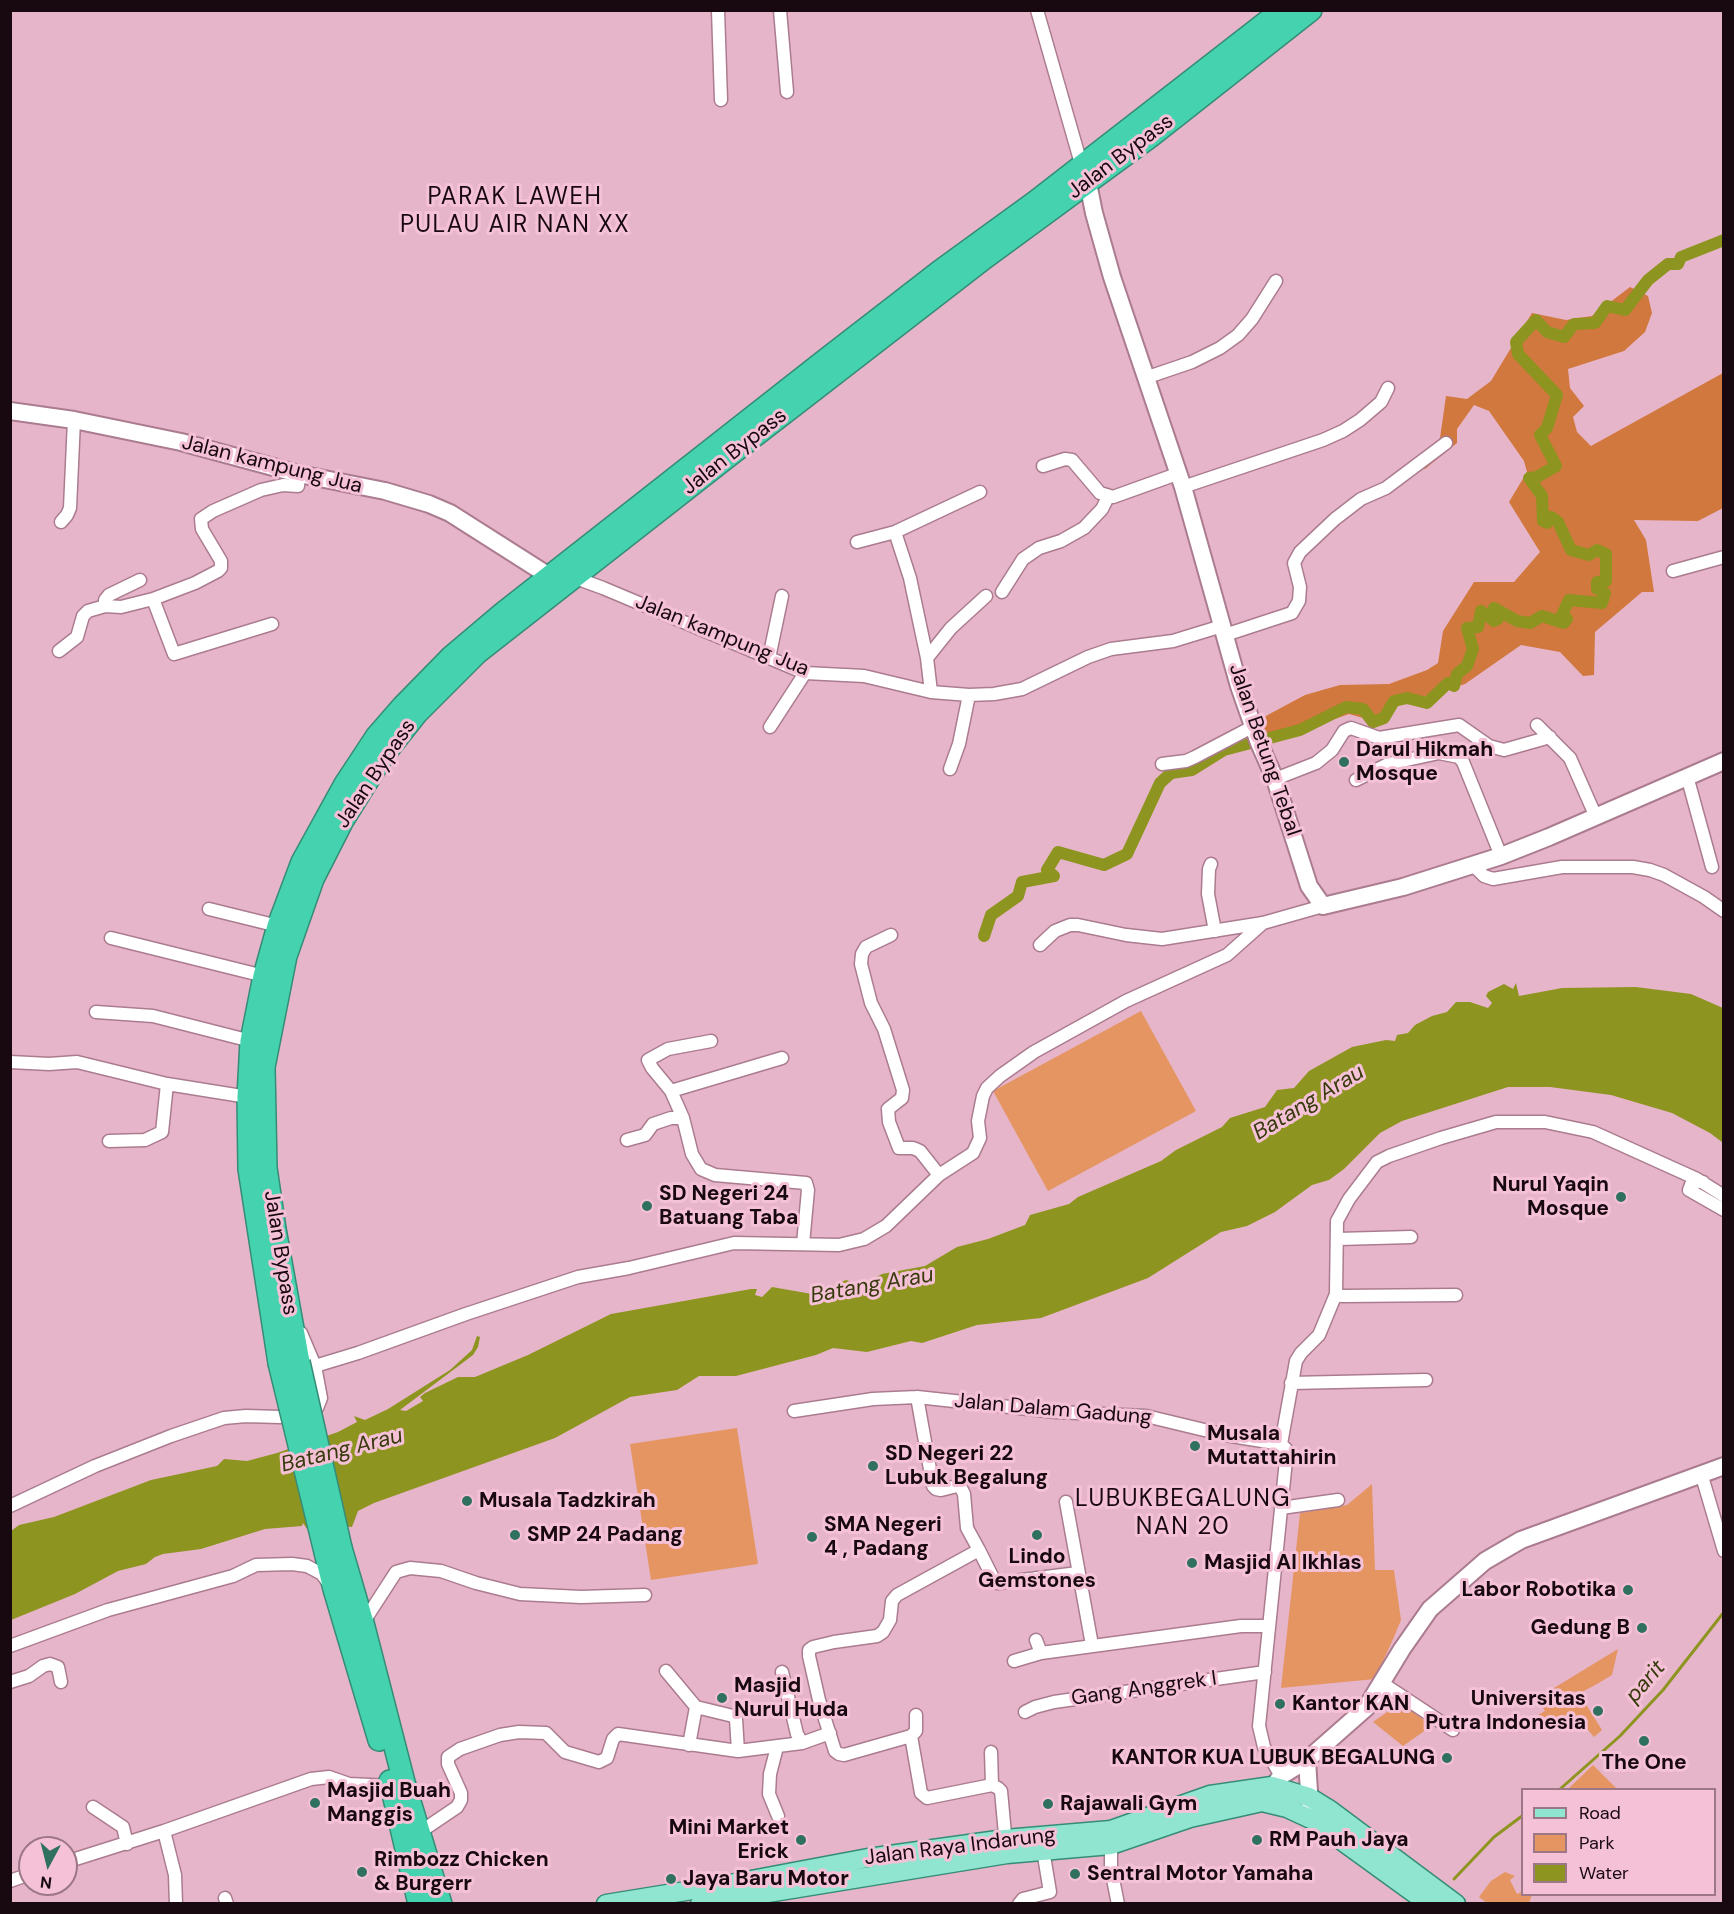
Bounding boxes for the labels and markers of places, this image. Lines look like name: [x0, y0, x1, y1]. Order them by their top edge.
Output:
place label: Darul Hikmah Mosque: [1356, 737, 1493, 787]
marker: Darul Hikmah Mosque: [1337, 755, 1351, 769]
place label: Nurul Yaqin Mosque: [1492, 1172, 1609, 1222]
place label: SD Negeri 24 Batuang Taba: [659, 1181, 798, 1231]
marker: Nurul Yaqin Mosque: [1614, 1190, 1628, 1204]
marker: SD Negeri 24 Batuang Taba: [640, 1199, 654, 1213]
place label: Musala Mutattahirin: [1207, 1421, 1336, 1471]
marker: Musala Mutattahirin: [1188, 1439, 1202, 1453]
place label: SD Negeri 22 Lubuk Begalung: [885, 1441, 1048, 1491]
marker: SD Negeri 22 Lubuk Begalung: [866, 1459, 880, 1473]
place label: Musala Tadzkirah: [479, 1488, 656, 1514]
marker: Musala Tadzkirah: [460, 1494, 474, 1508]
place label: SMA Negeri 4 , Padang: [824, 1512, 942, 1562]
place label: SMP 24 Padang: [527, 1522, 683, 1548]
marker: SMP 24 Padang: [508, 1528, 522, 1542]
marker: Lindo Gemstones: [1030, 1528, 1044, 1542]
marker: SMA Negeri 4 , Padang: [805, 1530, 819, 1544]
place label: Lindo Gemstones: [978, 1544, 1096, 1594]
place label: Masjid Al Ikhlas: [1204, 1550, 1362, 1576]
marker: Masjid Al Ikhlas: [1185, 1556, 1199, 1570]
place label: Labor Robotika: [1461, 1577, 1616, 1603]
marker: Labor Robotika: [1621, 1583, 1635, 1597]
place label: Gedung B: [1531, 1615, 1630, 1641]
marker: Gedung B: [1635, 1621, 1649, 1635]
place label: Masjid Nurul Huda: [734, 1673, 848, 1723]
place label: Universitas Putra Indonesia: [1425, 1686, 1586, 1736]
marker: Masjid Nurul Huda: [715, 1691, 729, 1705]
place label: Kantor KAN: [1292, 1691, 1409, 1717]
marker: Kantor KAN: [1273, 1697, 1287, 1711]
marker: Universitas Putra Indonesia: [1591, 1704, 1605, 1718]
marker: The One: [1637, 1734, 1651, 1748]
place label: KANTOR KUA LUBUK BEGALUNG: [1111, 1745, 1435, 1771]
place label: The One: [1601, 1750, 1687, 1776]
marker: KANTOR KUA LUBUK BEGALUNG: [1440, 1751, 1454, 1765]
place label: Masjid Buah Manggis: [327, 1778, 451, 1828]
place label: Rajawali Gym: [1060, 1791, 1197, 1817]
marker: Masjid Buah Manggis: [308, 1796, 322, 1810]
marker: Rajawali Gym: [1041, 1797, 1055, 1811]
place label: Mini Market Erick: [669, 1815, 789, 1865]
place label: RM Pauh Jaya: [1269, 1827, 1409, 1853]
marker: Mini Market Erick: [794, 1833, 808, 1847]
marker: RM Pauh Jaya: [1250, 1833, 1264, 1847]
place label: Rimbozz Chicken & Burgerr: [374, 1847, 549, 1897]
place label: Sentral Motor Yamaha: [1087, 1861, 1313, 1887]
marker: Rimbozz Chicken & Burgerr: [355, 1865, 369, 1879]
place label: Jaya Baru Motor: [683, 1866, 849, 1892]
marker: Sentral Motor Yamaha: [1068, 1867, 1082, 1881]
marker: Jaya Baru Motor: [664, 1872, 678, 1886]

